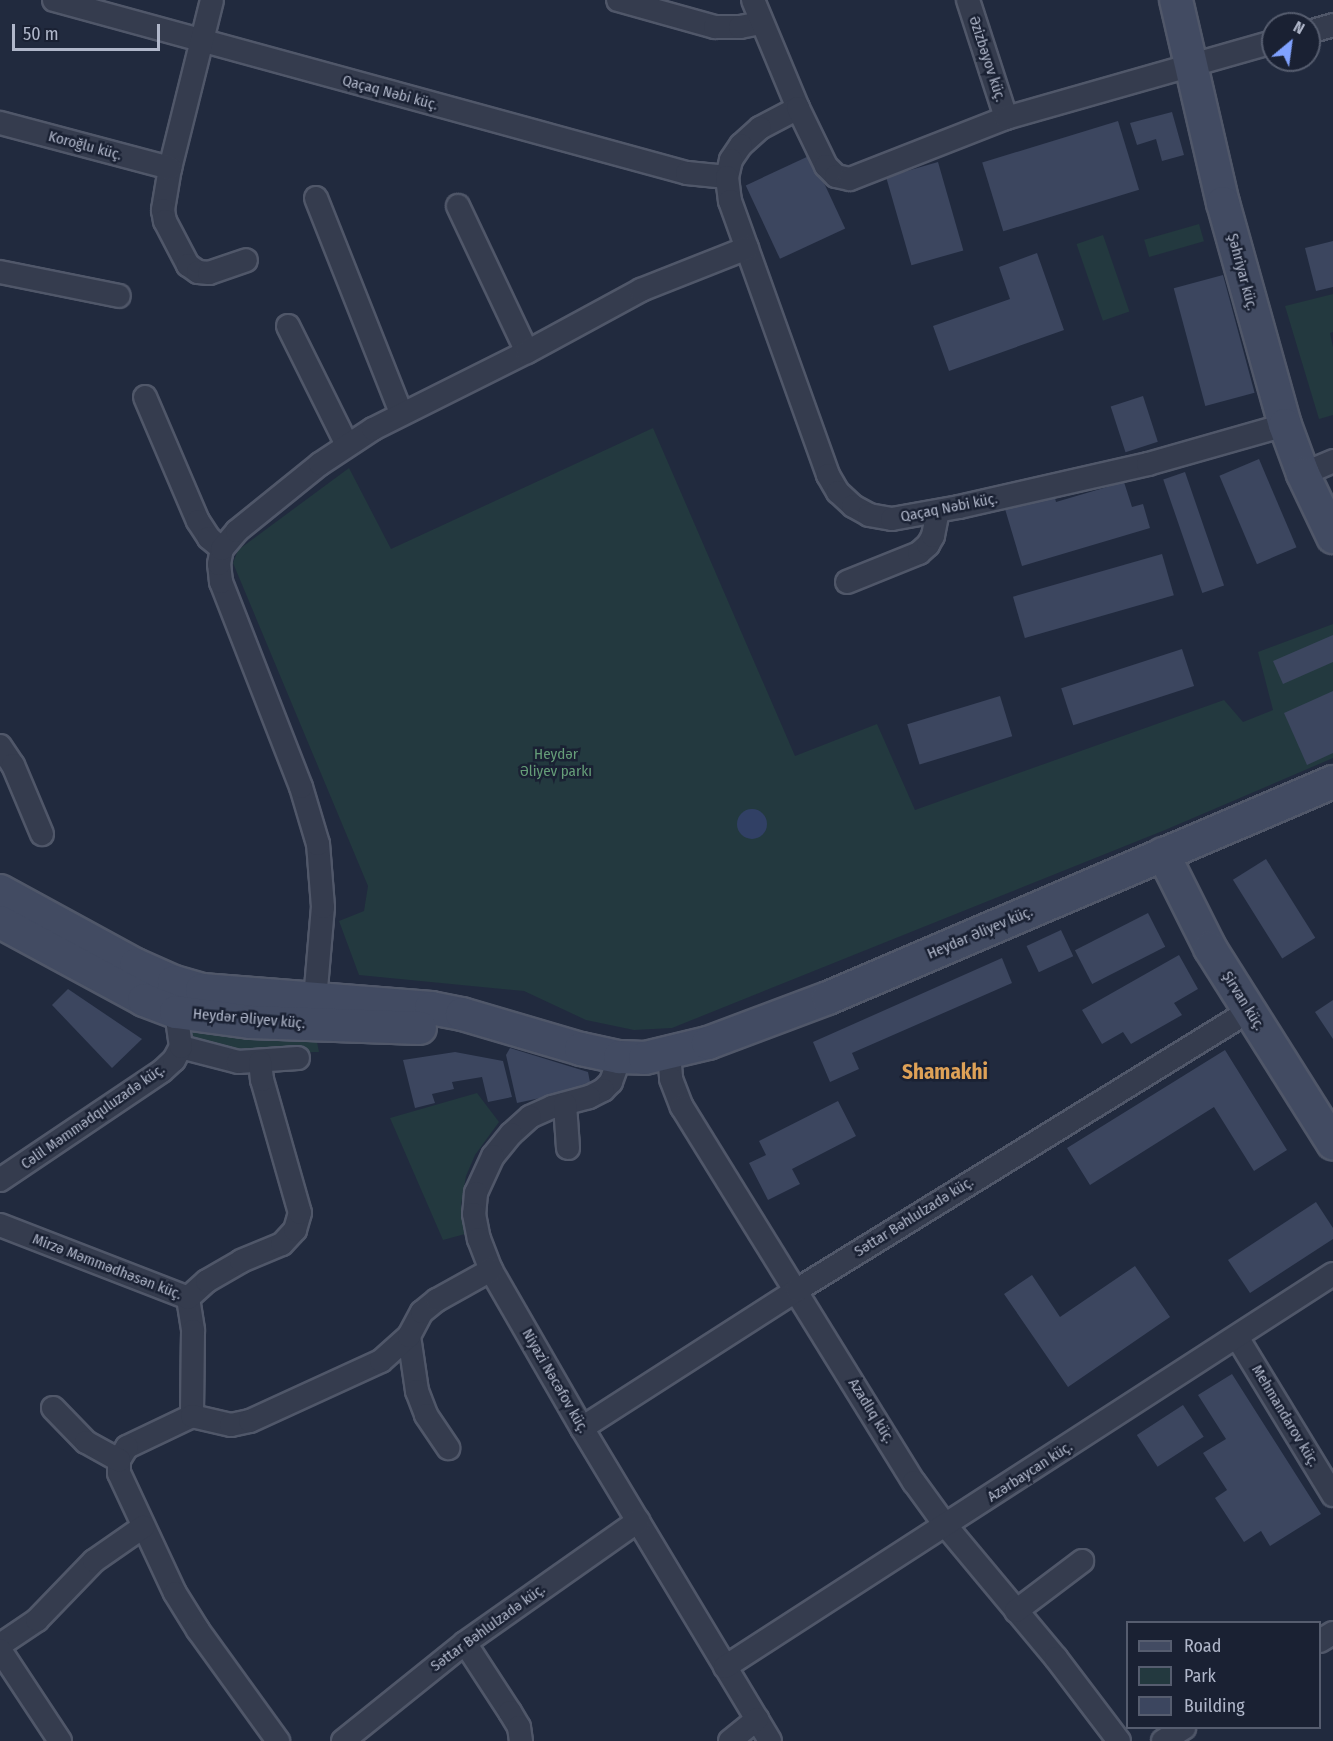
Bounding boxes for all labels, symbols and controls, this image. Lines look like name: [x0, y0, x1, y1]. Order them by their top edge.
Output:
scale bar: [15, 12, 164, 50]
north arrow: [1261, 12, 1321, 72]
street label: Əzizbəyov küç.: [965, 14, 1009, 104]
text: N: [1290, 17, 1308, 38]
text: 50 m: [23, 23, 59, 45]
street label: Qaçaq Nəbi küç.: [340, 72, 440, 114]
street label: Koroğlu küç.: [46, 128, 124, 164]
street label: Şəhriyar küç.: [1223, 232, 1261, 312]
street label: Qaçaq Nəbi küç.: [899, 490, 999, 526]
park label: Heydər Əliyev parkı: [520, 745, 592, 780]
street label: Heydər Əliyev küç.: [925, 903, 1035, 963]
street label: Şirvan küç.: [1218, 968, 1268, 1034]
street label: Heydər Əliyev küç.: [192, 1005, 306, 1033]
district label: Shamakhi: [902, 1059, 988, 1085]
street label: Cəlil Məmmədquluzadə küç.: [18, 1061, 168, 1173]
street label: Səttar Bəhlulzadə küç.: [851, 1173, 977, 1261]
street label: Mirzə Məmmədhəsən küç.: [30, 1230, 184, 1304]
street label: Niyazi Nəcəfov küç.: [518, 1326, 592, 1436]
street label: Mehmandarov küç.: [1248, 1362, 1322, 1470]
street label: Azadlıq küç.: [844, 1375, 898, 1447]
street label: Azərbaycan küç.: [984, 1438, 1076, 1506]
street label: Səttar Bəhlulzadə küç.: [427, 1580, 549, 1676]
legend: [1126, 1621, 1321, 1729]
text: Road: [1184, 1635, 1221, 1657]
text: Park: [1184, 1665, 1216, 1687]
text: Building: [1184, 1695, 1245, 1717]

